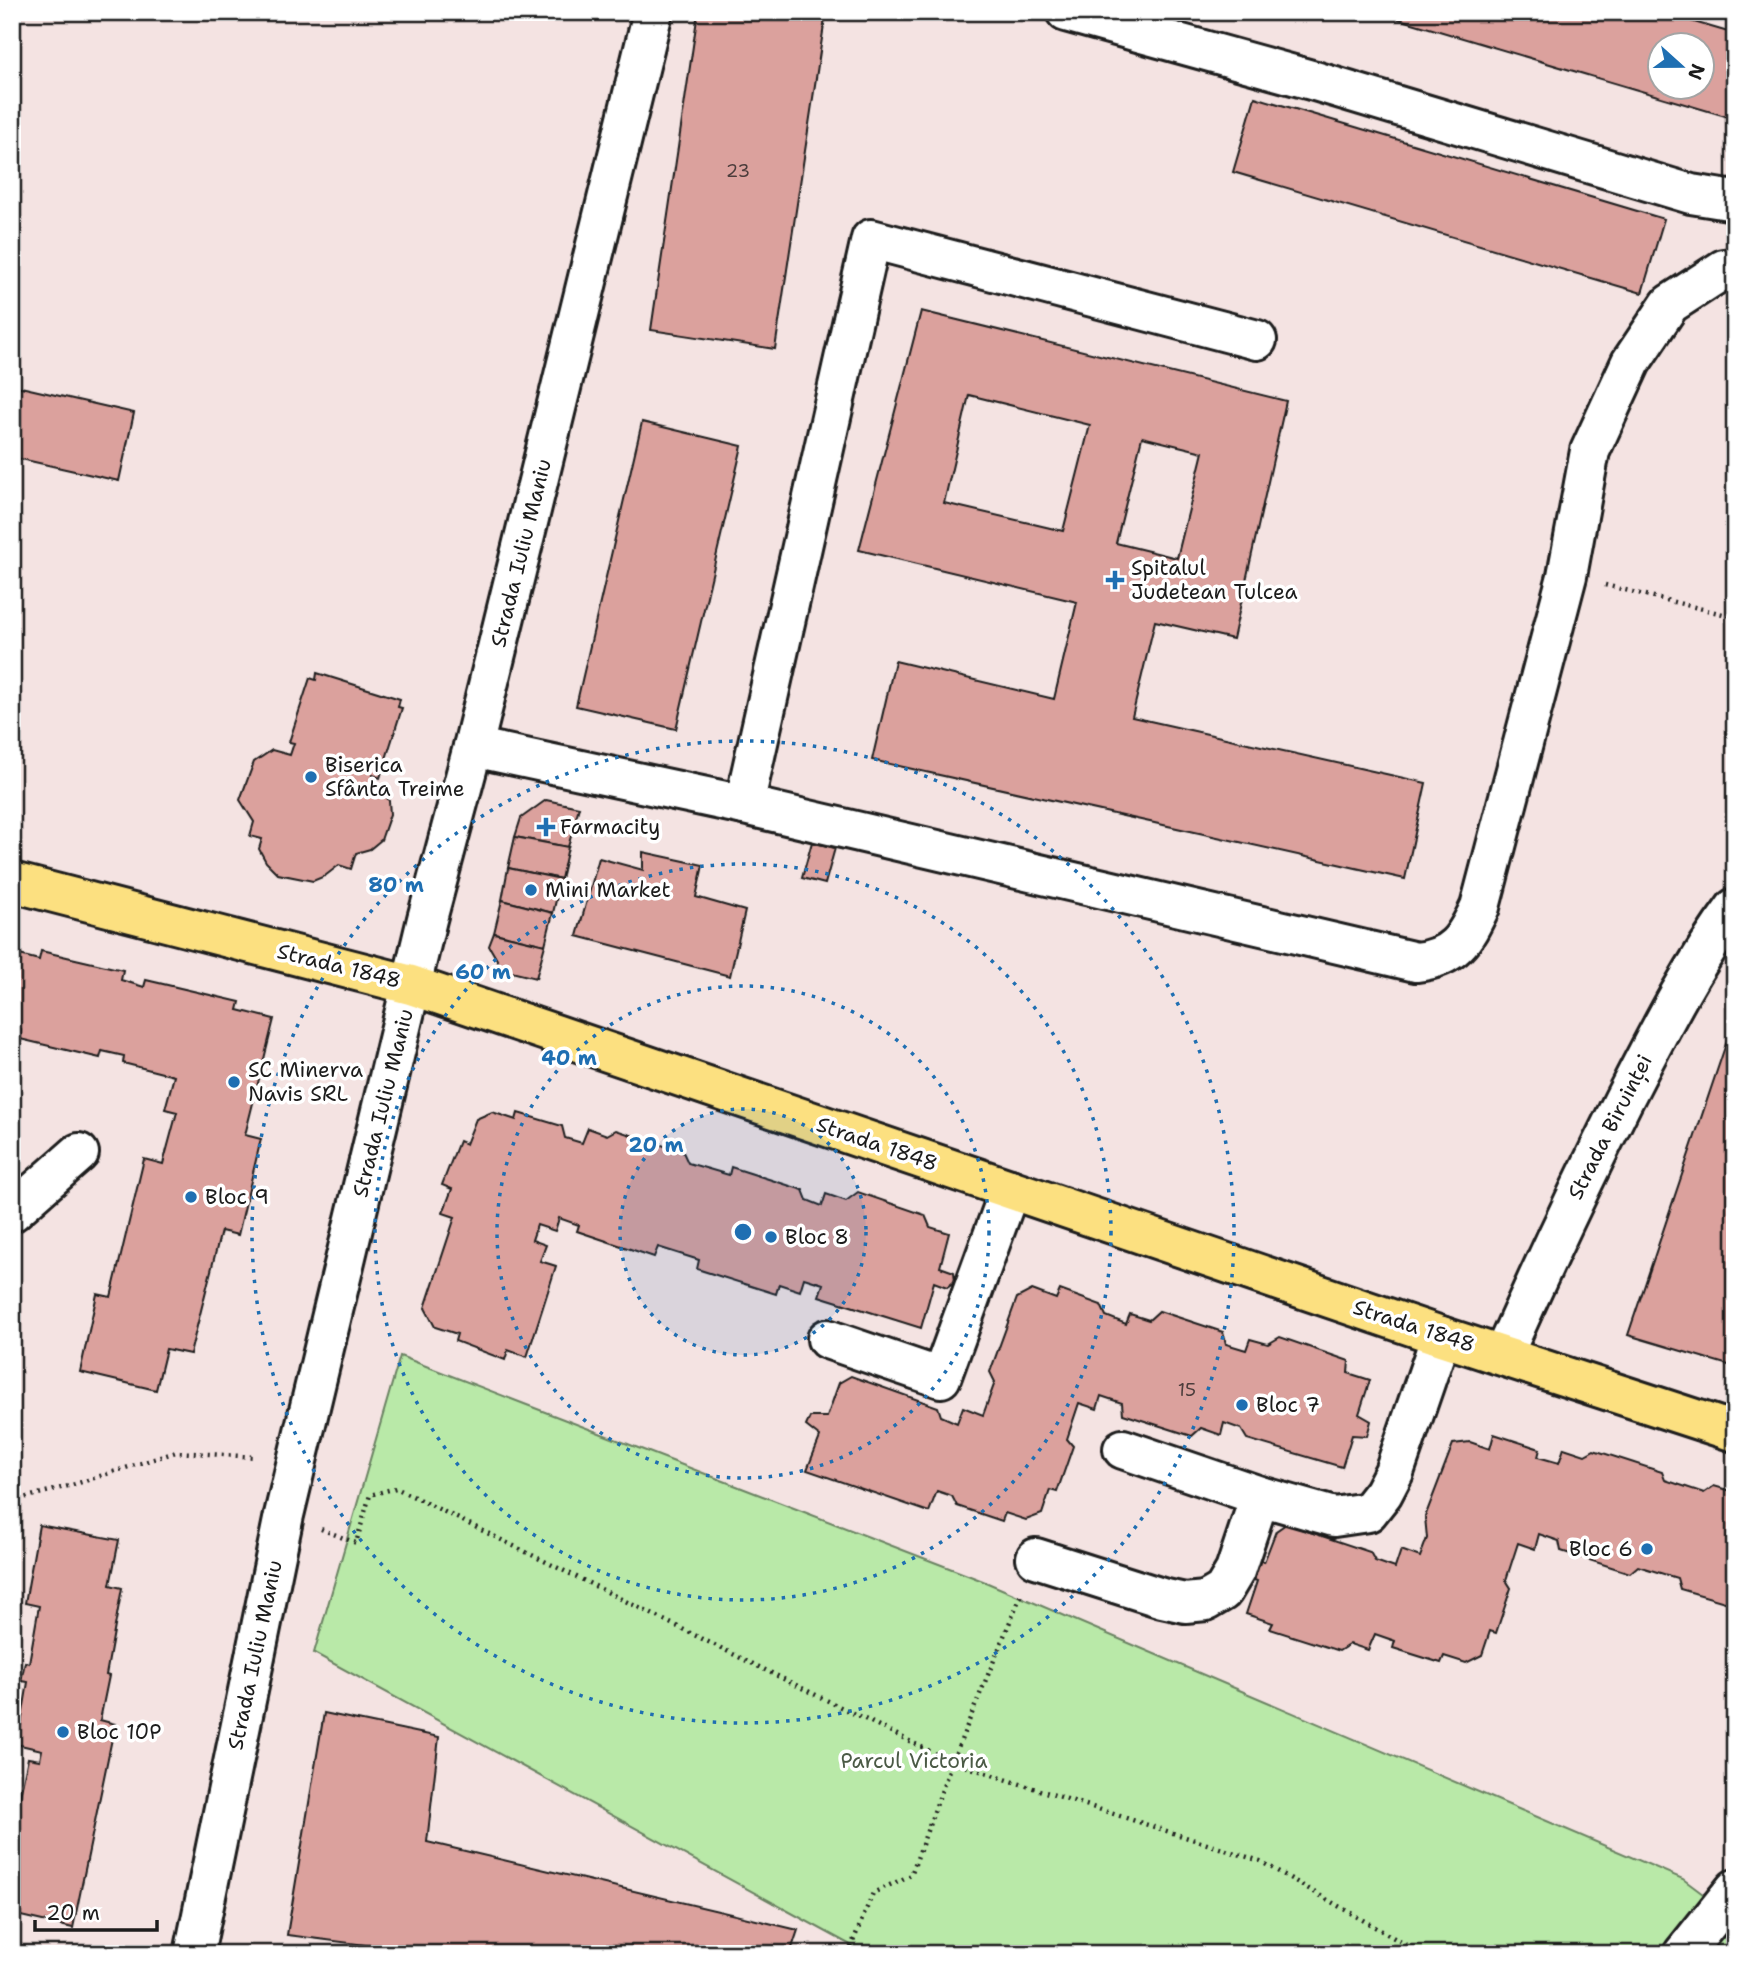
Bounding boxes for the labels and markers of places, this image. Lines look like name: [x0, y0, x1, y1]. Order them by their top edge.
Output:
place label: Spitalul Judetean Tulcea: [1131, 554, 1298, 606]
marker: Spitalul Judetean Tulcea: [1105, 570, 1125, 590]
place label: Biserica Sfânta Treime: [325, 751, 465, 803]
marker: Biserica Sfânta Treime: [303, 769, 319, 785]
place label: Farmacity: [560, 813, 660, 841]
marker: Farmacity: [538, 819, 554, 835]
place label: Mini Market: [545, 876, 671, 904]
marker: Mini Market: [523, 882, 539, 898]
place label: SC Minerva Navis SRL: [248, 1056, 363, 1108]
marker: SC Minerva Navis SRL: [226, 1074, 242, 1090]
place label: Bloc 9: [205, 1183, 269, 1211]
marker: Bloc 9: [183, 1189, 199, 1205]
centre of rings: [731, 1220, 755, 1244]
place label: Bloc 8: [785, 1223, 849, 1251]
marker: Bloc 8: [763, 1229, 779, 1245]
place label: Bloc 7: [1256, 1391, 1320, 1419]
marker: Bloc 7: [1234, 1397, 1250, 1413]
place label: Bloc 6: [1569, 1535, 1633, 1563]
marker: Bloc 6: [1639, 1541, 1655, 1557]
place label: Bloc 10P: [77, 1718, 161, 1746]
marker: Bloc 10P: [55, 1724, 71, 1740]

